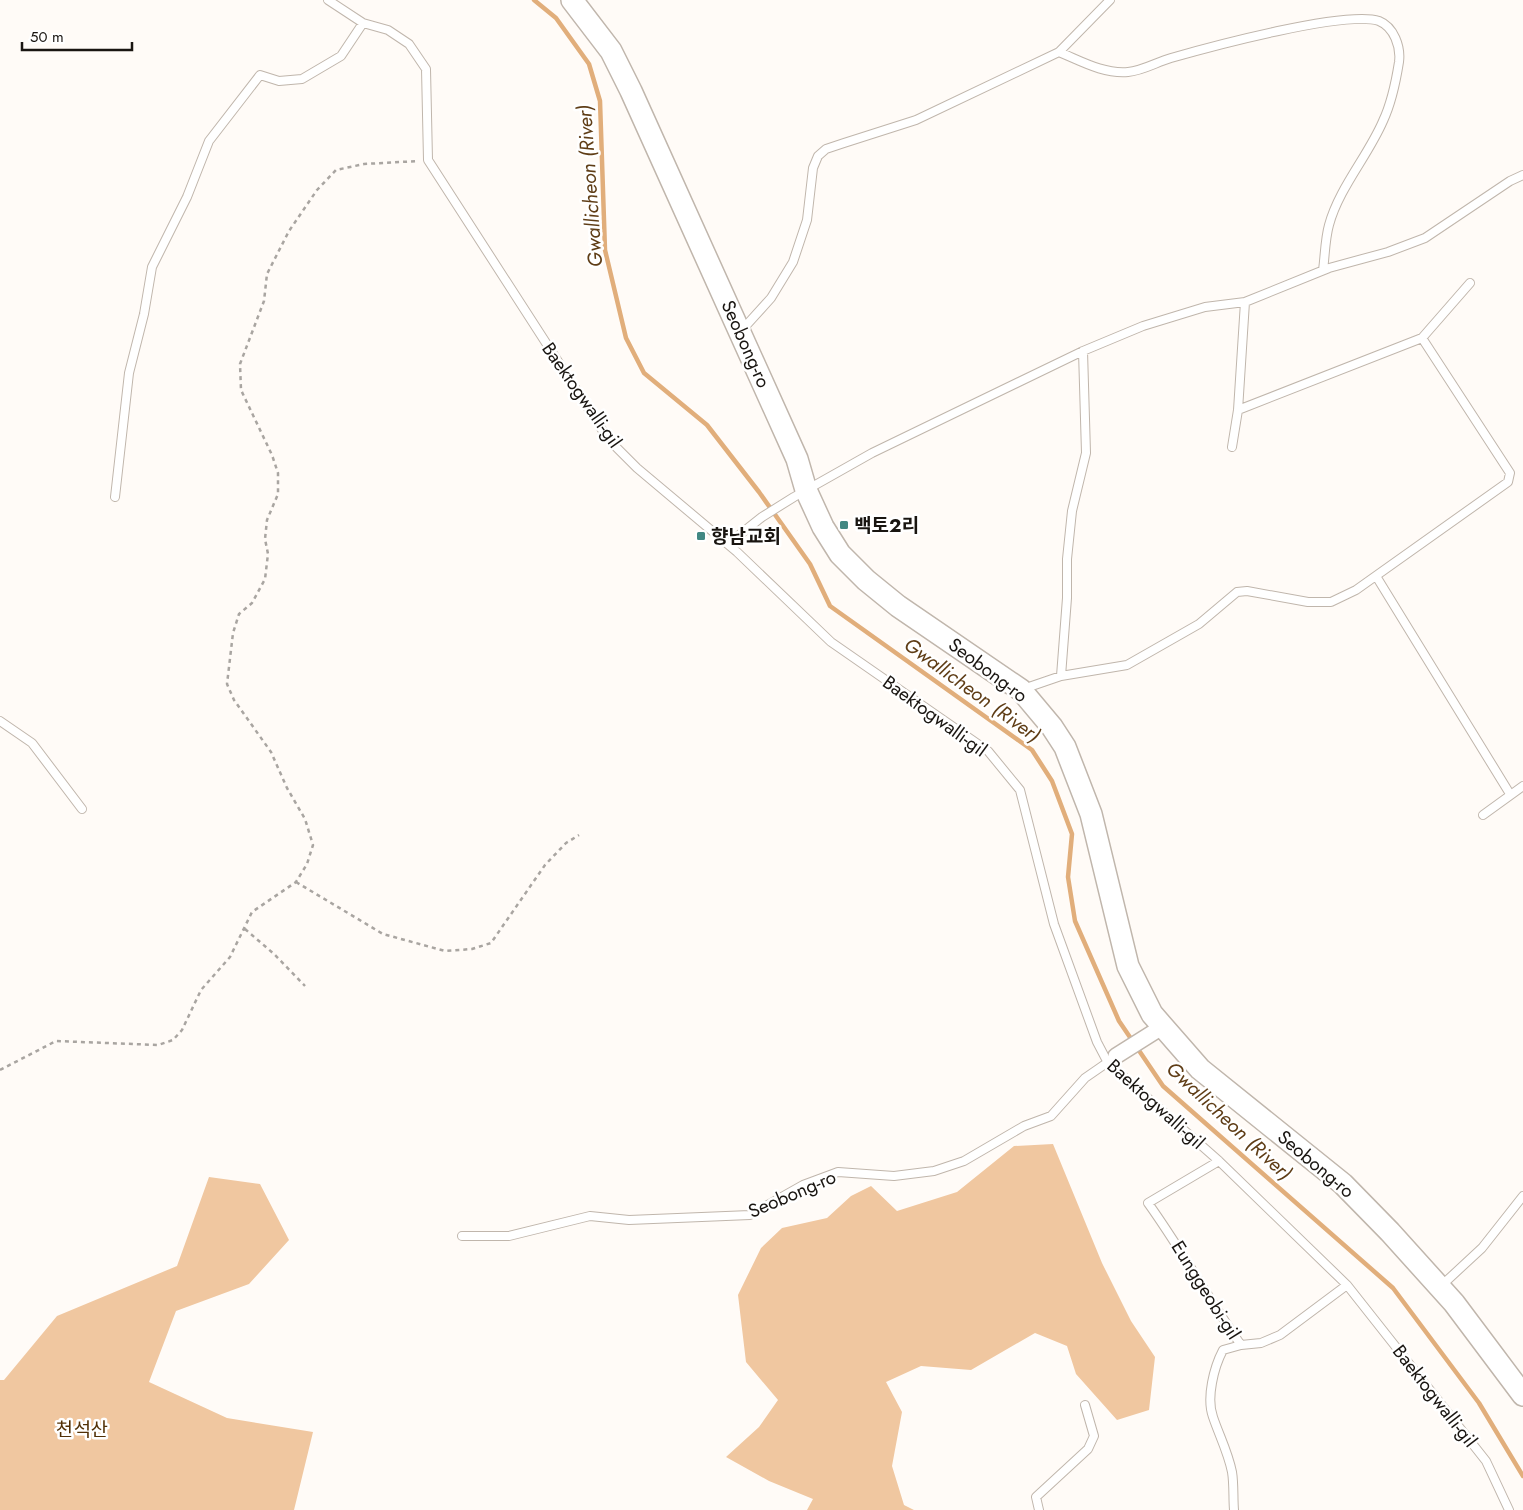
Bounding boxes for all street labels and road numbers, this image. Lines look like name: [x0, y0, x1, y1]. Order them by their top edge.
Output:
street label: Seobong-ro: [715, 296, 777, 392]
street label: Baektogwalli-gil: [536, 337, 628, 453]
street label: Seobong-ro: [943, 631, 1033, 709]
street label: Baektogwalli-gil: [877, 669, 993, 763]
street label: Baektogwalli-gil: [1101, 1053, 1211, 1155]
street label: Seobong-ro: [1272, 1124, 1360, 1204]
street label: Seobong-ro: [744, 1163, 840, 1225]
street label: Eunggeobi-gil: [1165, 1235, 1247, 1345]
street label: Baektogwalli-gil: [1386, 1339, 1484, 1453]

